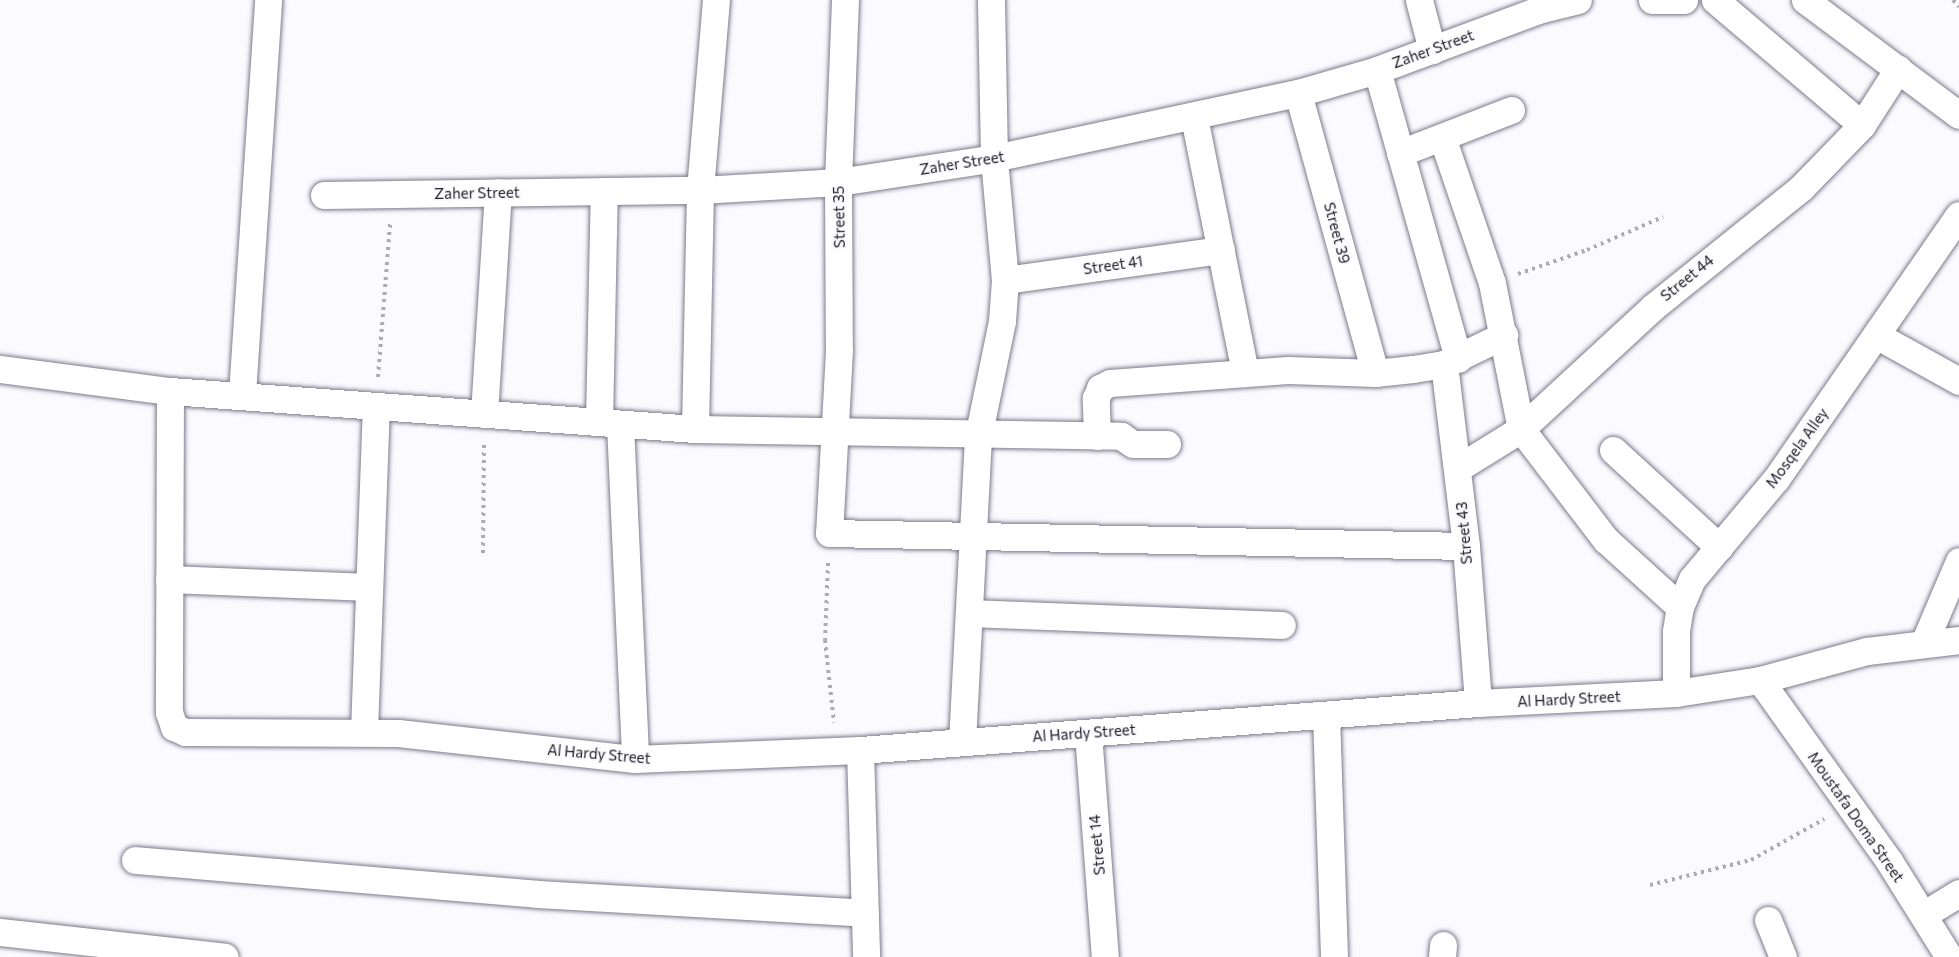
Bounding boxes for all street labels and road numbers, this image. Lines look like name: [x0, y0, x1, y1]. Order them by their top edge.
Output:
street label: Zaher Street: [1390, 26, 1476, 72]
street label: Zaher Street: [918, 147, 1006, 179]
street label: Zaher Street: [434, 183, 520, 203]
street label: Street 35: [829, 186, 849, 248]
street label: Street 39: [1320, 200, 1354, 266]
street label: Street 44: [1657, 251, 1717, 305]
street label: Street 41: [1082, 252, 1144, 278]
street label: Mosqela Alley: [1762, 404, 1832, 492]
street label: Street 43: [1452, 501, 1476, 565]
street label: Al Hardy Street: [1517, 687, 1621, 711]
street label: Al Hardy Street: [1032, 720, 1136, 746]
street label: Al Hardy Street: [547, 741, 651, 767]
street label: Moustafa Doma Street: [1804, 748, 1908, 886]
street label: Street 14: [1085, 814, 1109, 876]

